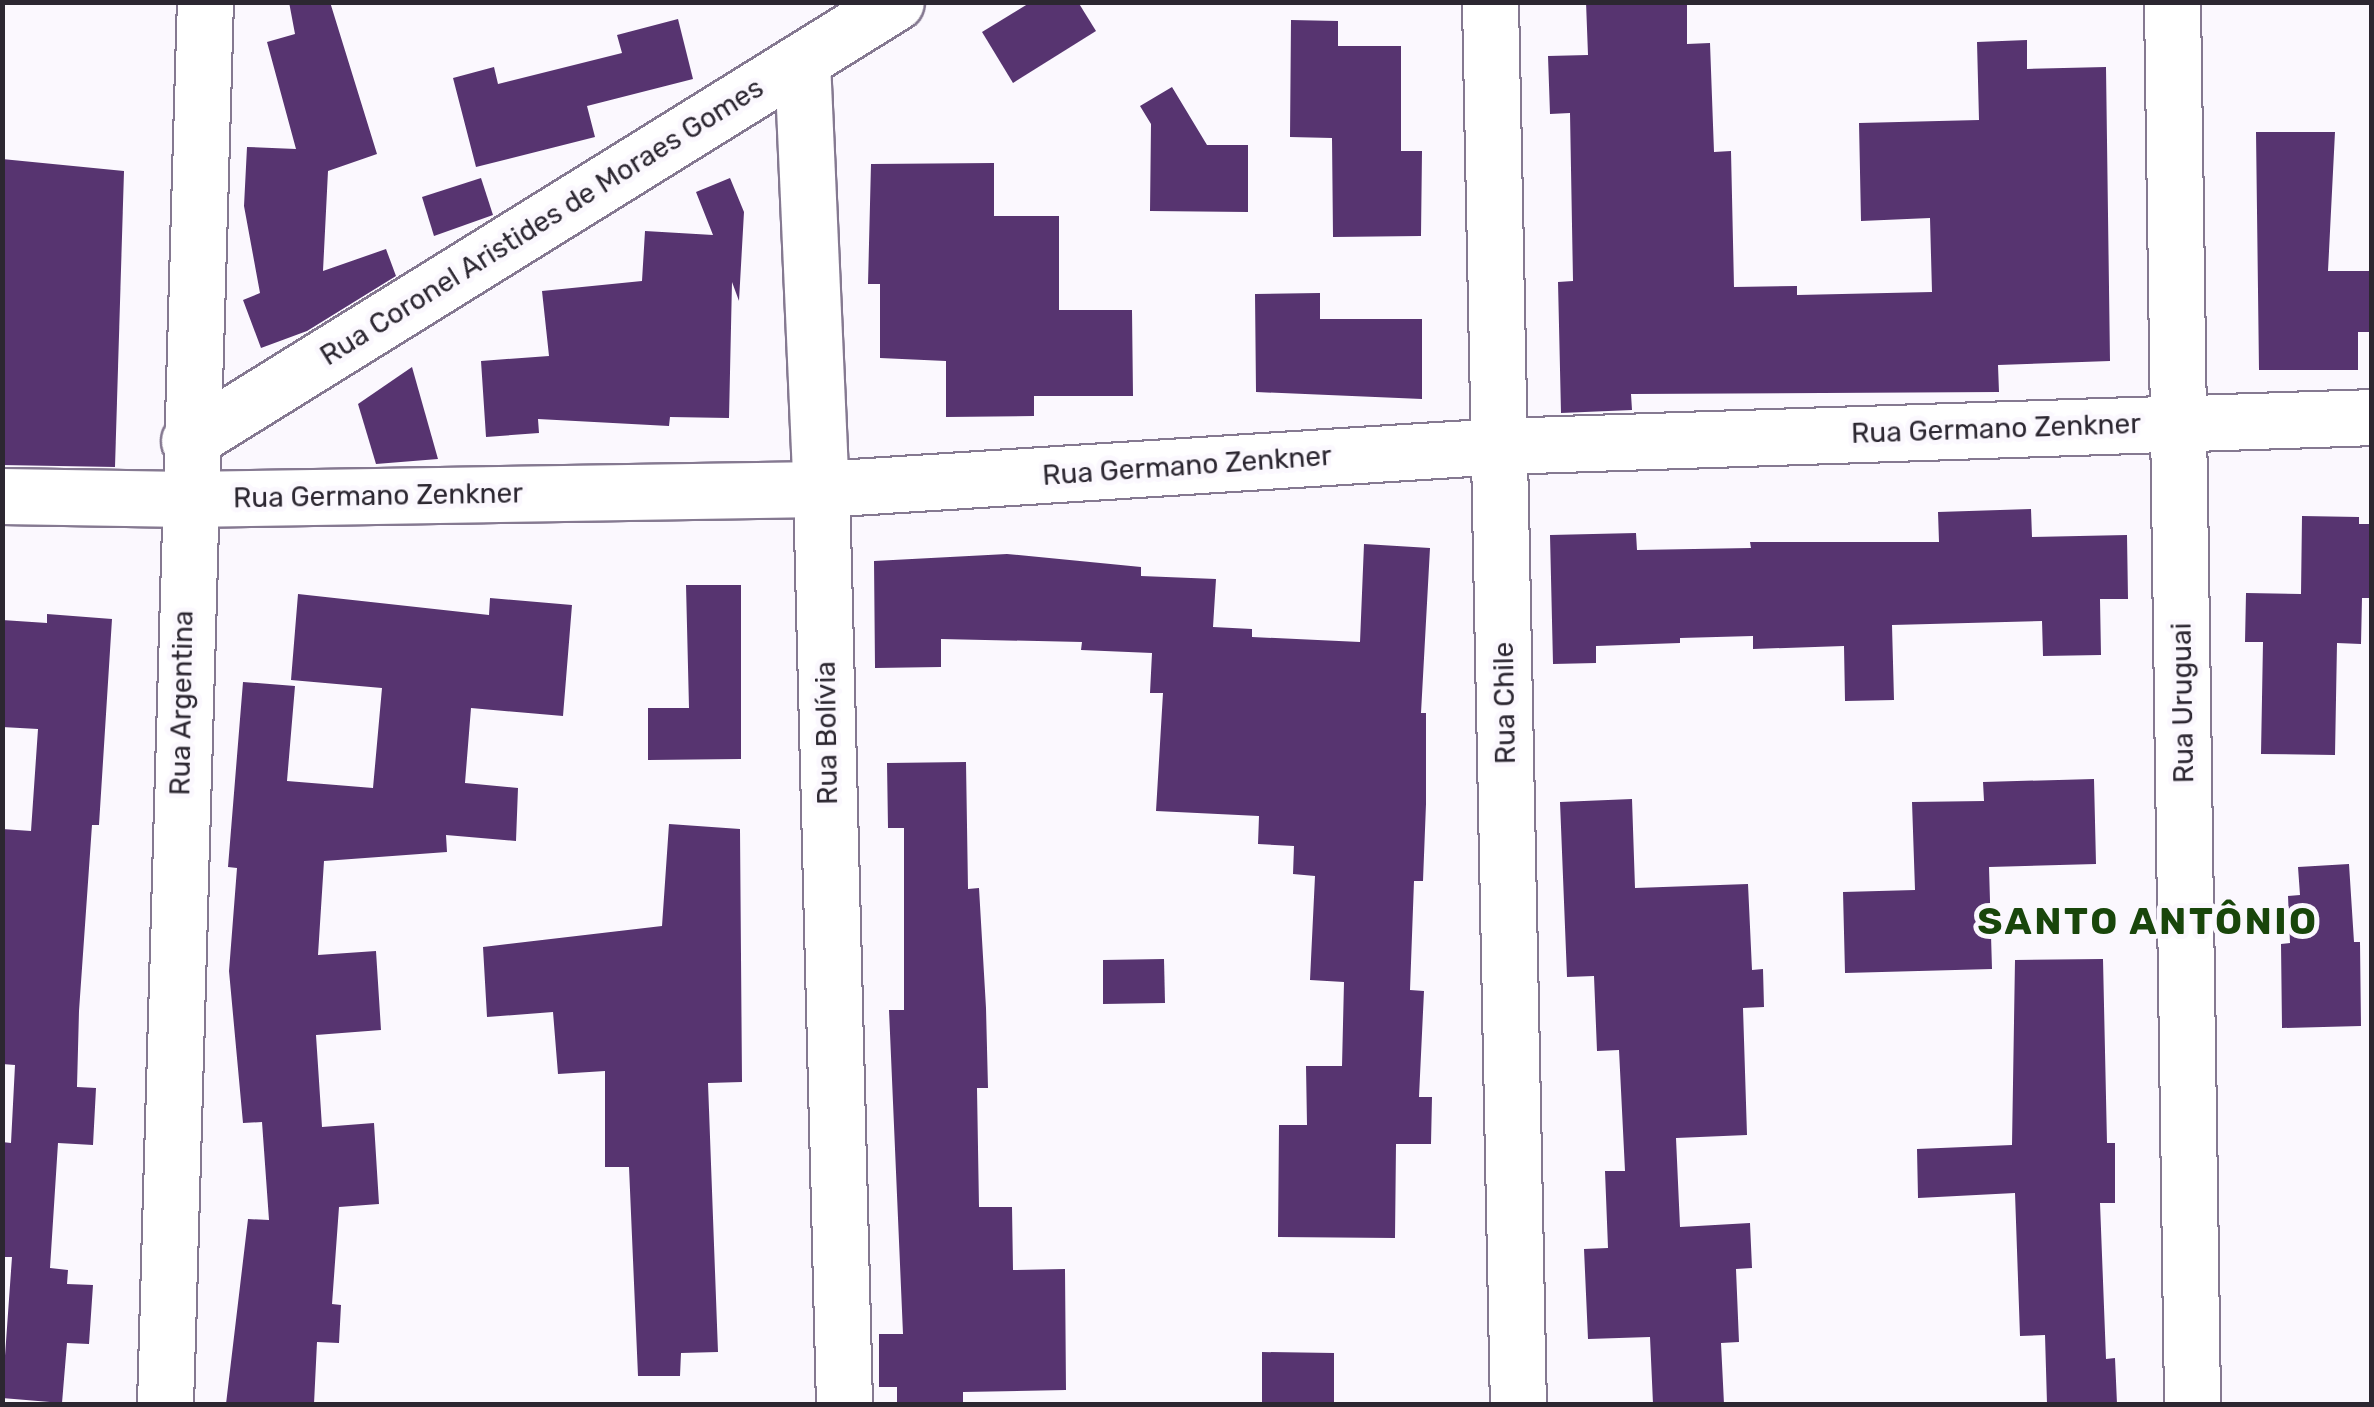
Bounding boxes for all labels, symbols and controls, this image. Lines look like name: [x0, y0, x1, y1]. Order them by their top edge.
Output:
street label: Rua Coronel Aristides de Moraes Gomes: [314, 71, 770, 373]
street label: Rua Germano Zenkner: [1851, 407, 2141, 451]
street label: Rua Germano Zenkner: [1041, 439, 1333, 493]
street label: Rua Germano Zenkner: [233, 477, 523, 515]
street label: Rua Argentina: [164, 610, 200, 796]
street label: Rua Uruguai: [2165, 622, 2201, 784]
street label: Rua Chile: [1487, 641, 1523, 765]
street label: Rua Bolívia: [809, 661, 845, 805]
district label: SANTO ANTÔNIO: [1977, 899, 2319, 945]

